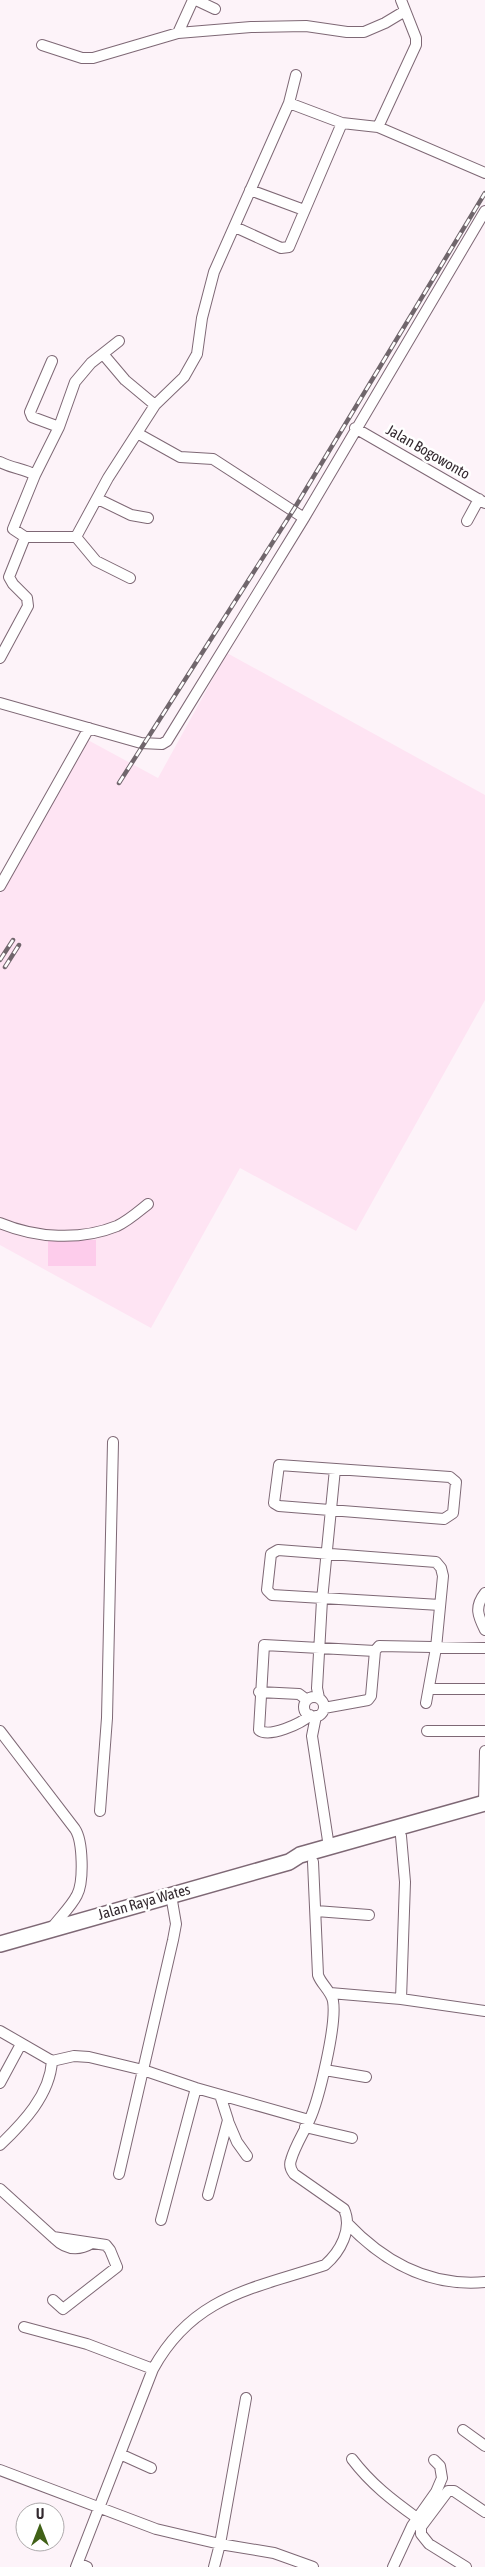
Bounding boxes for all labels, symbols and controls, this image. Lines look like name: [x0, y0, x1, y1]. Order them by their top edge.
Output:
street label: Jalan Bogowonto: [383, 421, 473, 482]
street label: Jalan Raya Wates: [96, 1880, 192, 1923]
north arrow: [15, 2502, 65, 2552]
text: U: [36, 2506, 44, 2522]

